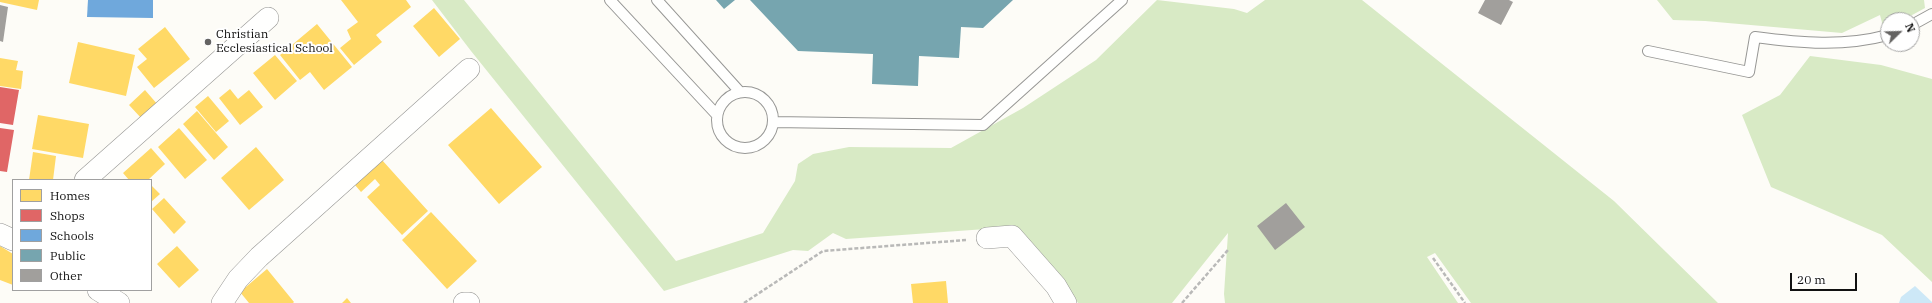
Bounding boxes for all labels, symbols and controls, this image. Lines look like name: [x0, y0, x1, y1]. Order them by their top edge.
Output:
north arrow: [1880, 12, 1920, 52]
text: N: [1902, 21, 1918, 34]
place label: Christian Ecclesiastical School: [216, 28, 333, 56]
marker: Christian Ecclesiastical School: [203, 37, 213, 47]
legend: [12, 179, 152, 291]
text: Homes: [50, 188, 90, 203]
text: Shops: [50, 208, 85, 223]
text: Schools: [50, 228, 94, 243]
text: Public: [50, 248, 86, 263]
scale bar: [1792, 265, 1859, 291]
text: Other: [50, 268, 82, 283]
text: 20 m: [1797, 272, 1826, 287]

